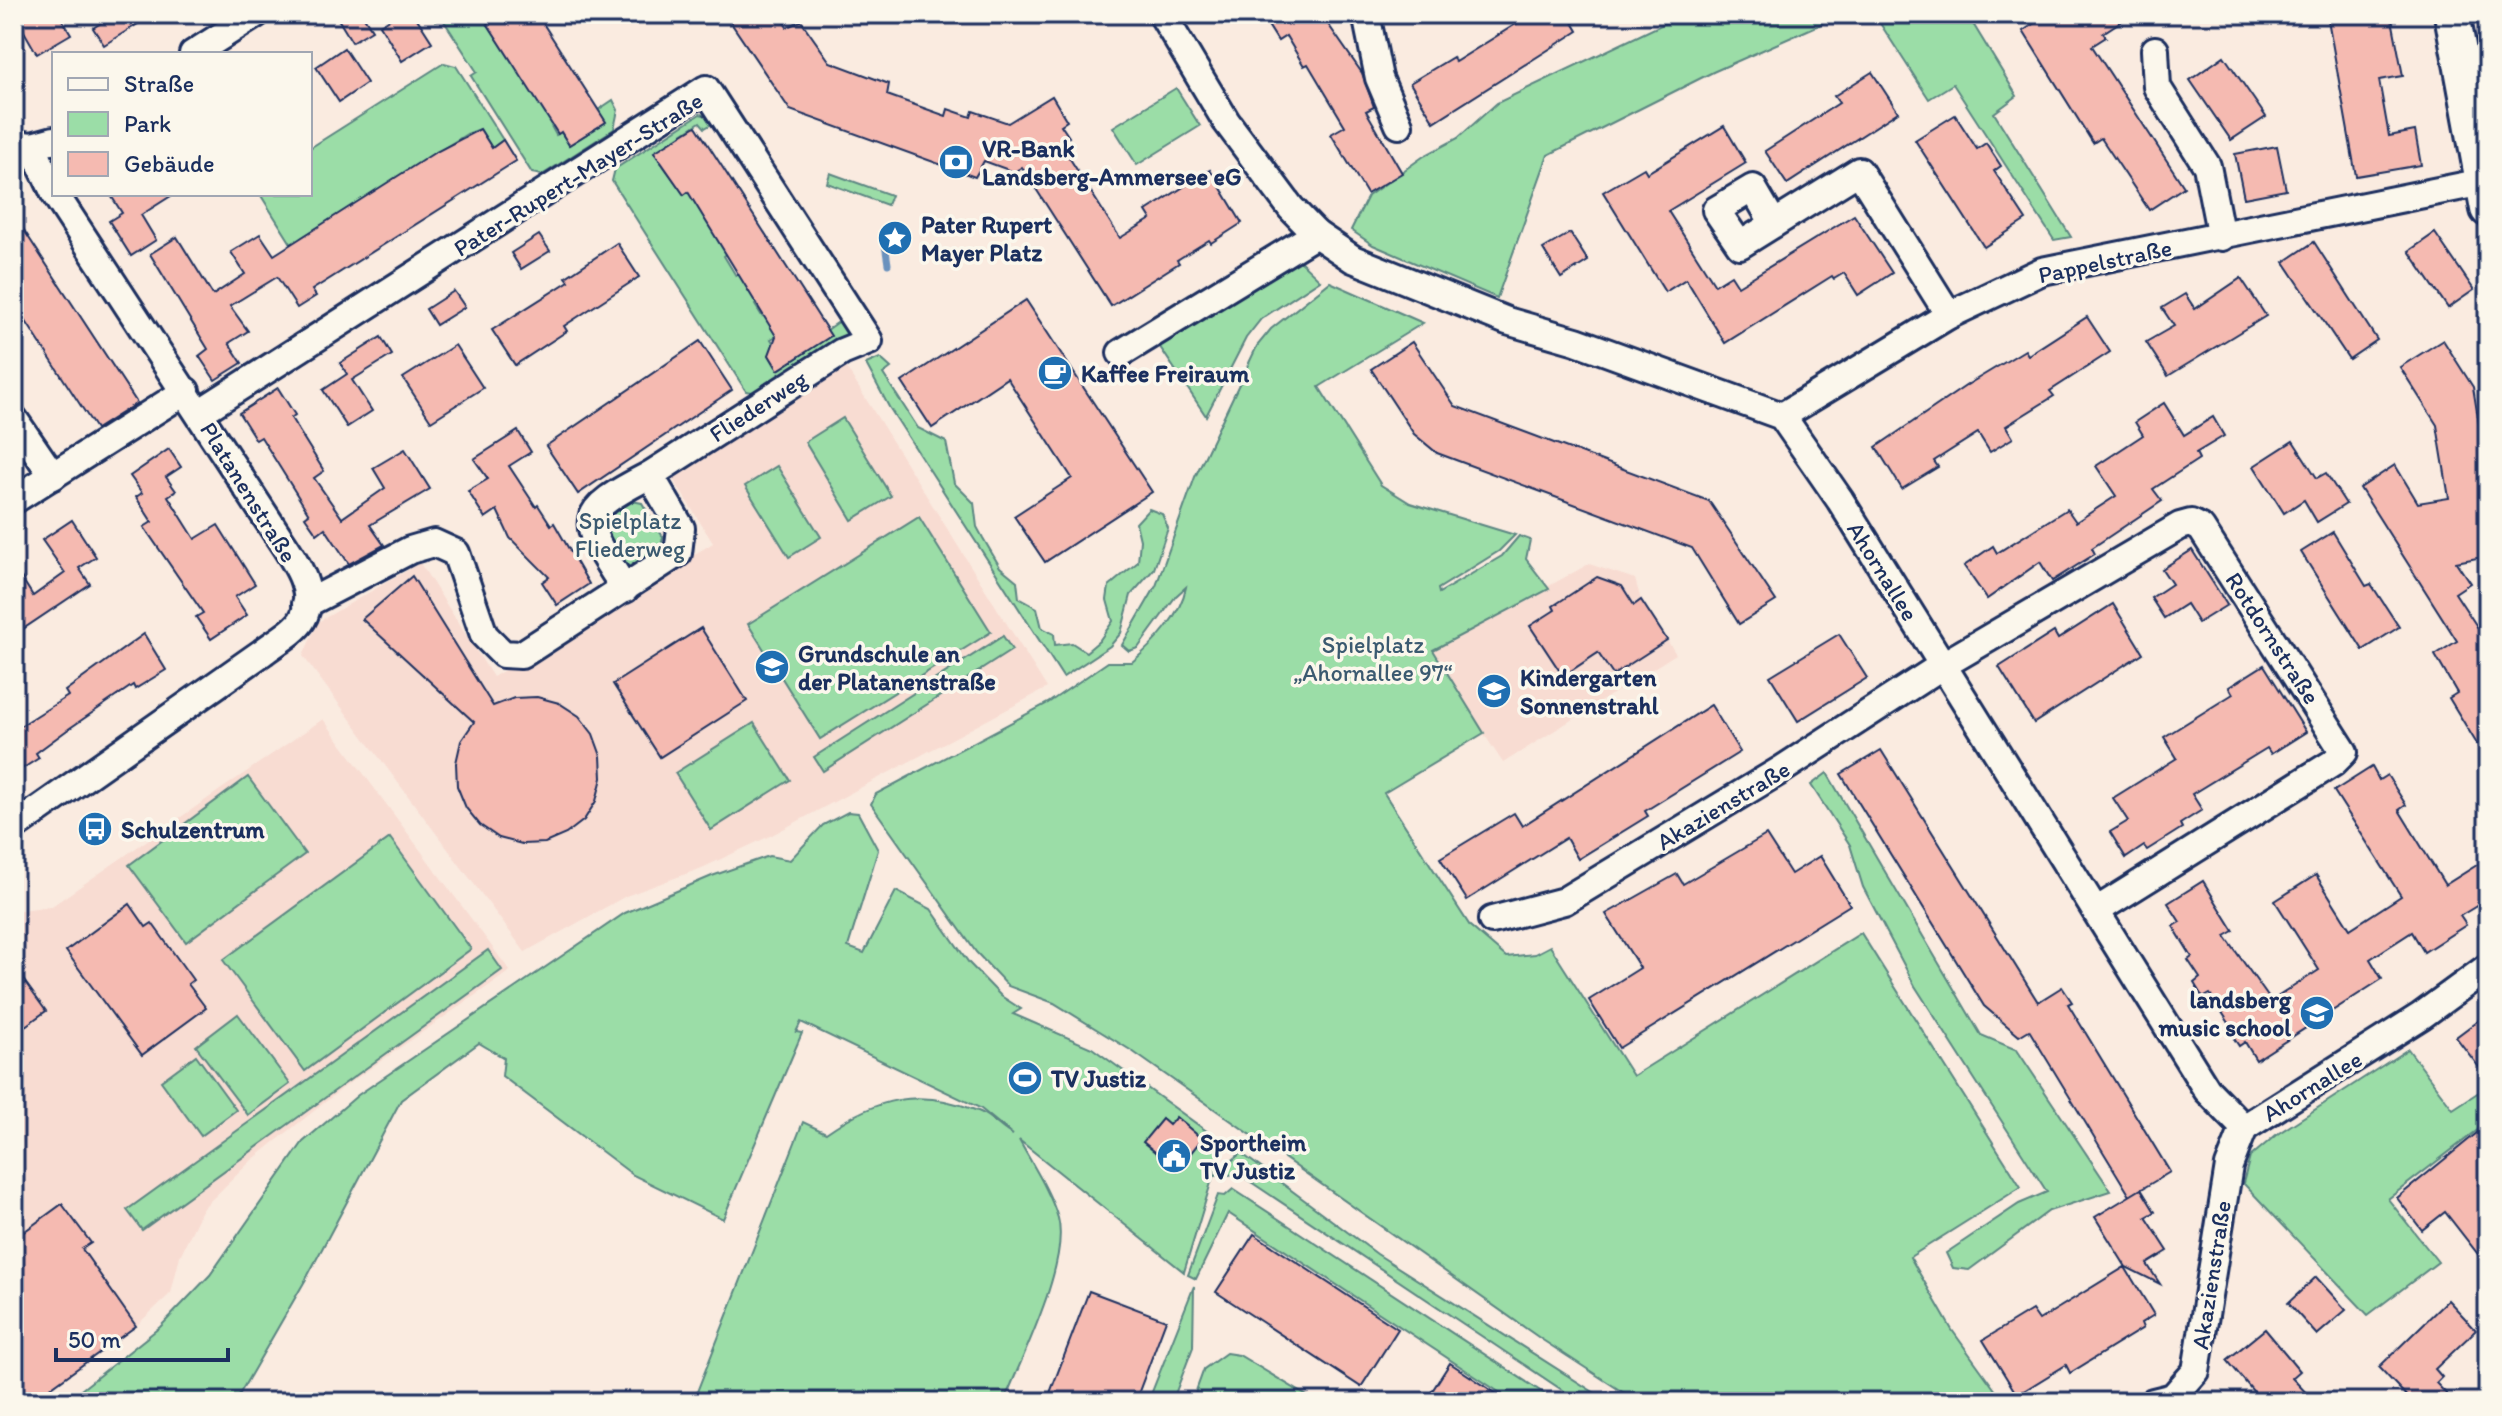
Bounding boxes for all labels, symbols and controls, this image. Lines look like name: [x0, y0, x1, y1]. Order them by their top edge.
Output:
legend: [52, 52, 312, 196]
text: Straße: [124, 69, 194, 98]
street label: Pater-Rupert-Mayer-Straße: [448, 85, 708, 263]
text: Park: [124, 109, 171, 138]
place label: VR-Bank Landsberg-Ammersee eG: [982, 134, 1242, 192]
bank icon: VR-Bank Landsberg-Ammersee eG: [937, 143, 975, 181]
text: Gebäude: [124, 149, 215, 178]
place label: Pater Rupert Mayer Platz: [921, 210, 1052, 268]
place icon: Pater Rupert Mayer Platz: [876, 219, 914, 257]
street label: Pappelstraße: [2035, 233, 2175, 289]
cafe icon: Kaffee Freiraum: [1036, 354, 1074, 392]
place label: Kaffee Freiraum: [1081, 359, 1250, 388]
street label: Fliederweg: [704, 363, 813, 448]
street label: Platanenstraße: [194, 416, 304, 568]
park label: Spielplatz Fliederweg: [575, 506, 686, 563]
street label: Ahornallee: [1841, 516, 1925, 626]
street label: Rotdornstraße: [2220, 567, 2326, 709]
park label: Spielplatz „Ahornallee 97“: [1293, 630, 1453, 687]
place label: Grundschule an der Platanenstraße: [798, 639, 996, 696]
school or university icon: Grundschule an der Platanenstraße: [753, 648, 791, 686]
place label: Kindergarten Sonnenstrahl: [1520, 663, 1659, 720]
school or university icon: Kindergarten Sonnenstrahl: [1475, 672, 1513, 710]
street label: Akazienstraße: [1651, 754, 1795, 856]
bus stop icon: Schulzentrum: [76, 810, 114, 848]
place label: Schulzentrum: [121, 815, 265, 844]
place label: landsberg music school: [2157, 985, 2292, 1042]
school or university icon: landsberg music school: [2298, 994, 2336, 1032]
street label: Ahornallee: [2257, 1044, 2367, 1128]
sports icon: TV Justiz: [1006, 1059, 1044, 1097]
place label: TV Justiz: [1050, 1064, 1147, 1093]
place label: Sportheim TV Justiz: [1199, 1128, 1307, 1185]
public building icon: Sportheim TV Justiz: [1155, 1137, 1193, 1175]
street label: Akazienstraße: [2185, 1199, 2237, 1351]
scale bar: [56, 1312, 228, 1362]
text: 50 m: [68, 1325, 121, 1354]

